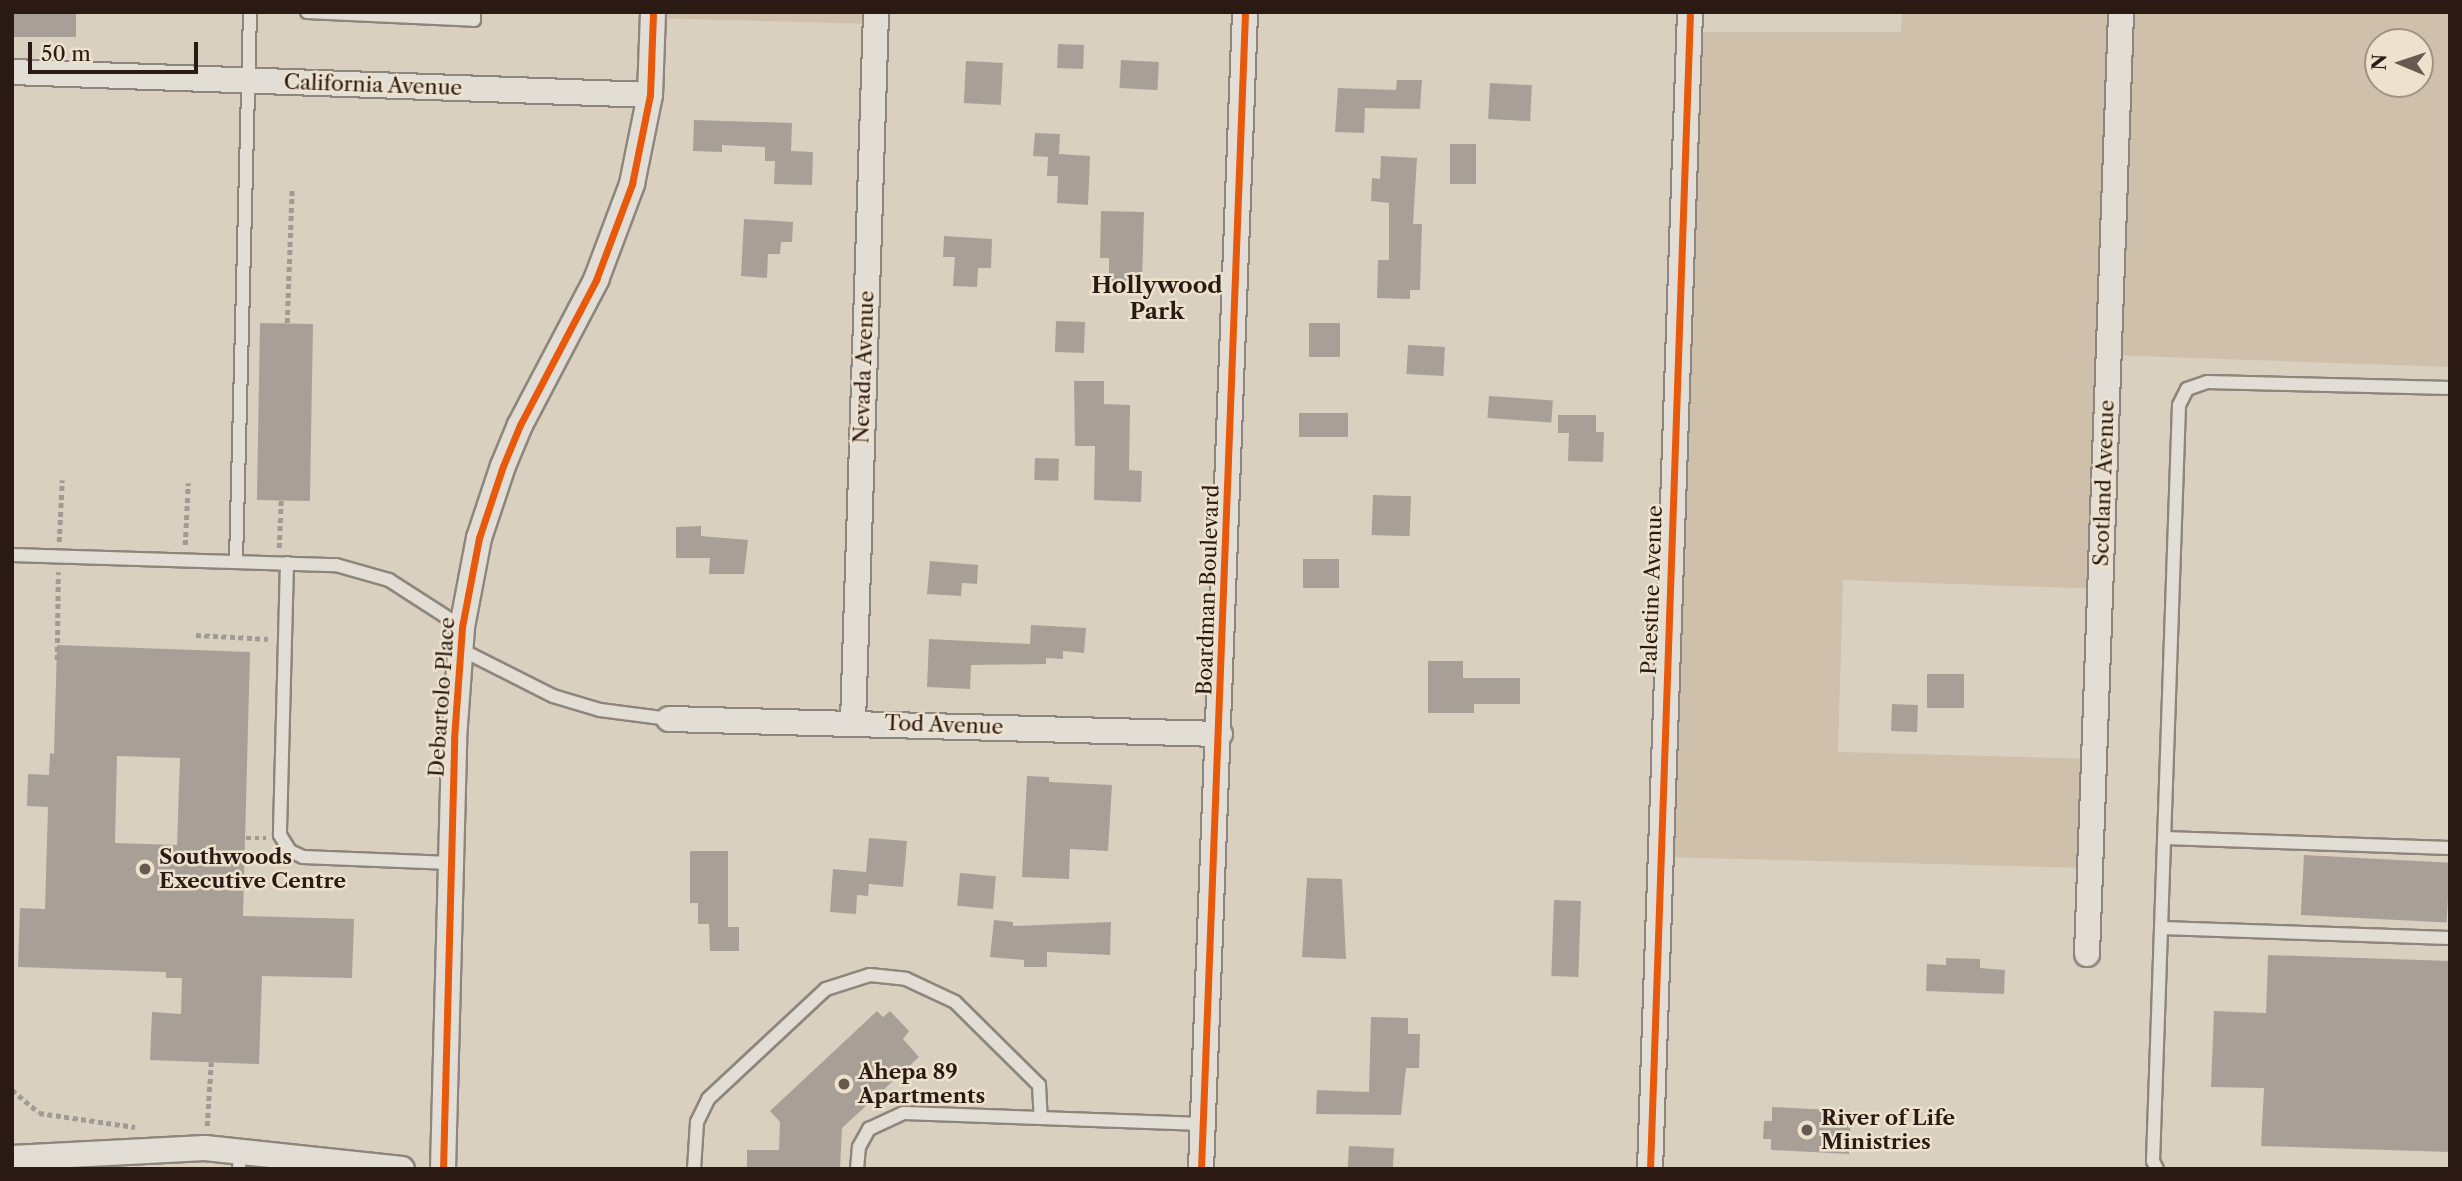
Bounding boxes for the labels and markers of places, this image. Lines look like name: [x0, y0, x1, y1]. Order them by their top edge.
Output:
place label: Southwoods Executive Centre: [159, 844, 346, 894]
marker: Southwoods Executive Centre: [137, 861, 153, 877]
place label: Ahepa 89 Apartments: [858, 1059, 985, 1109]
marker: Ahepa 89 Apartments: [836, 1076, 852, 1092]
place label: River of Life Ministries: [1821, 1105, 1955, 1155]
marker: River of Life Ministries: [1799, 1122, 1815, 1138]

